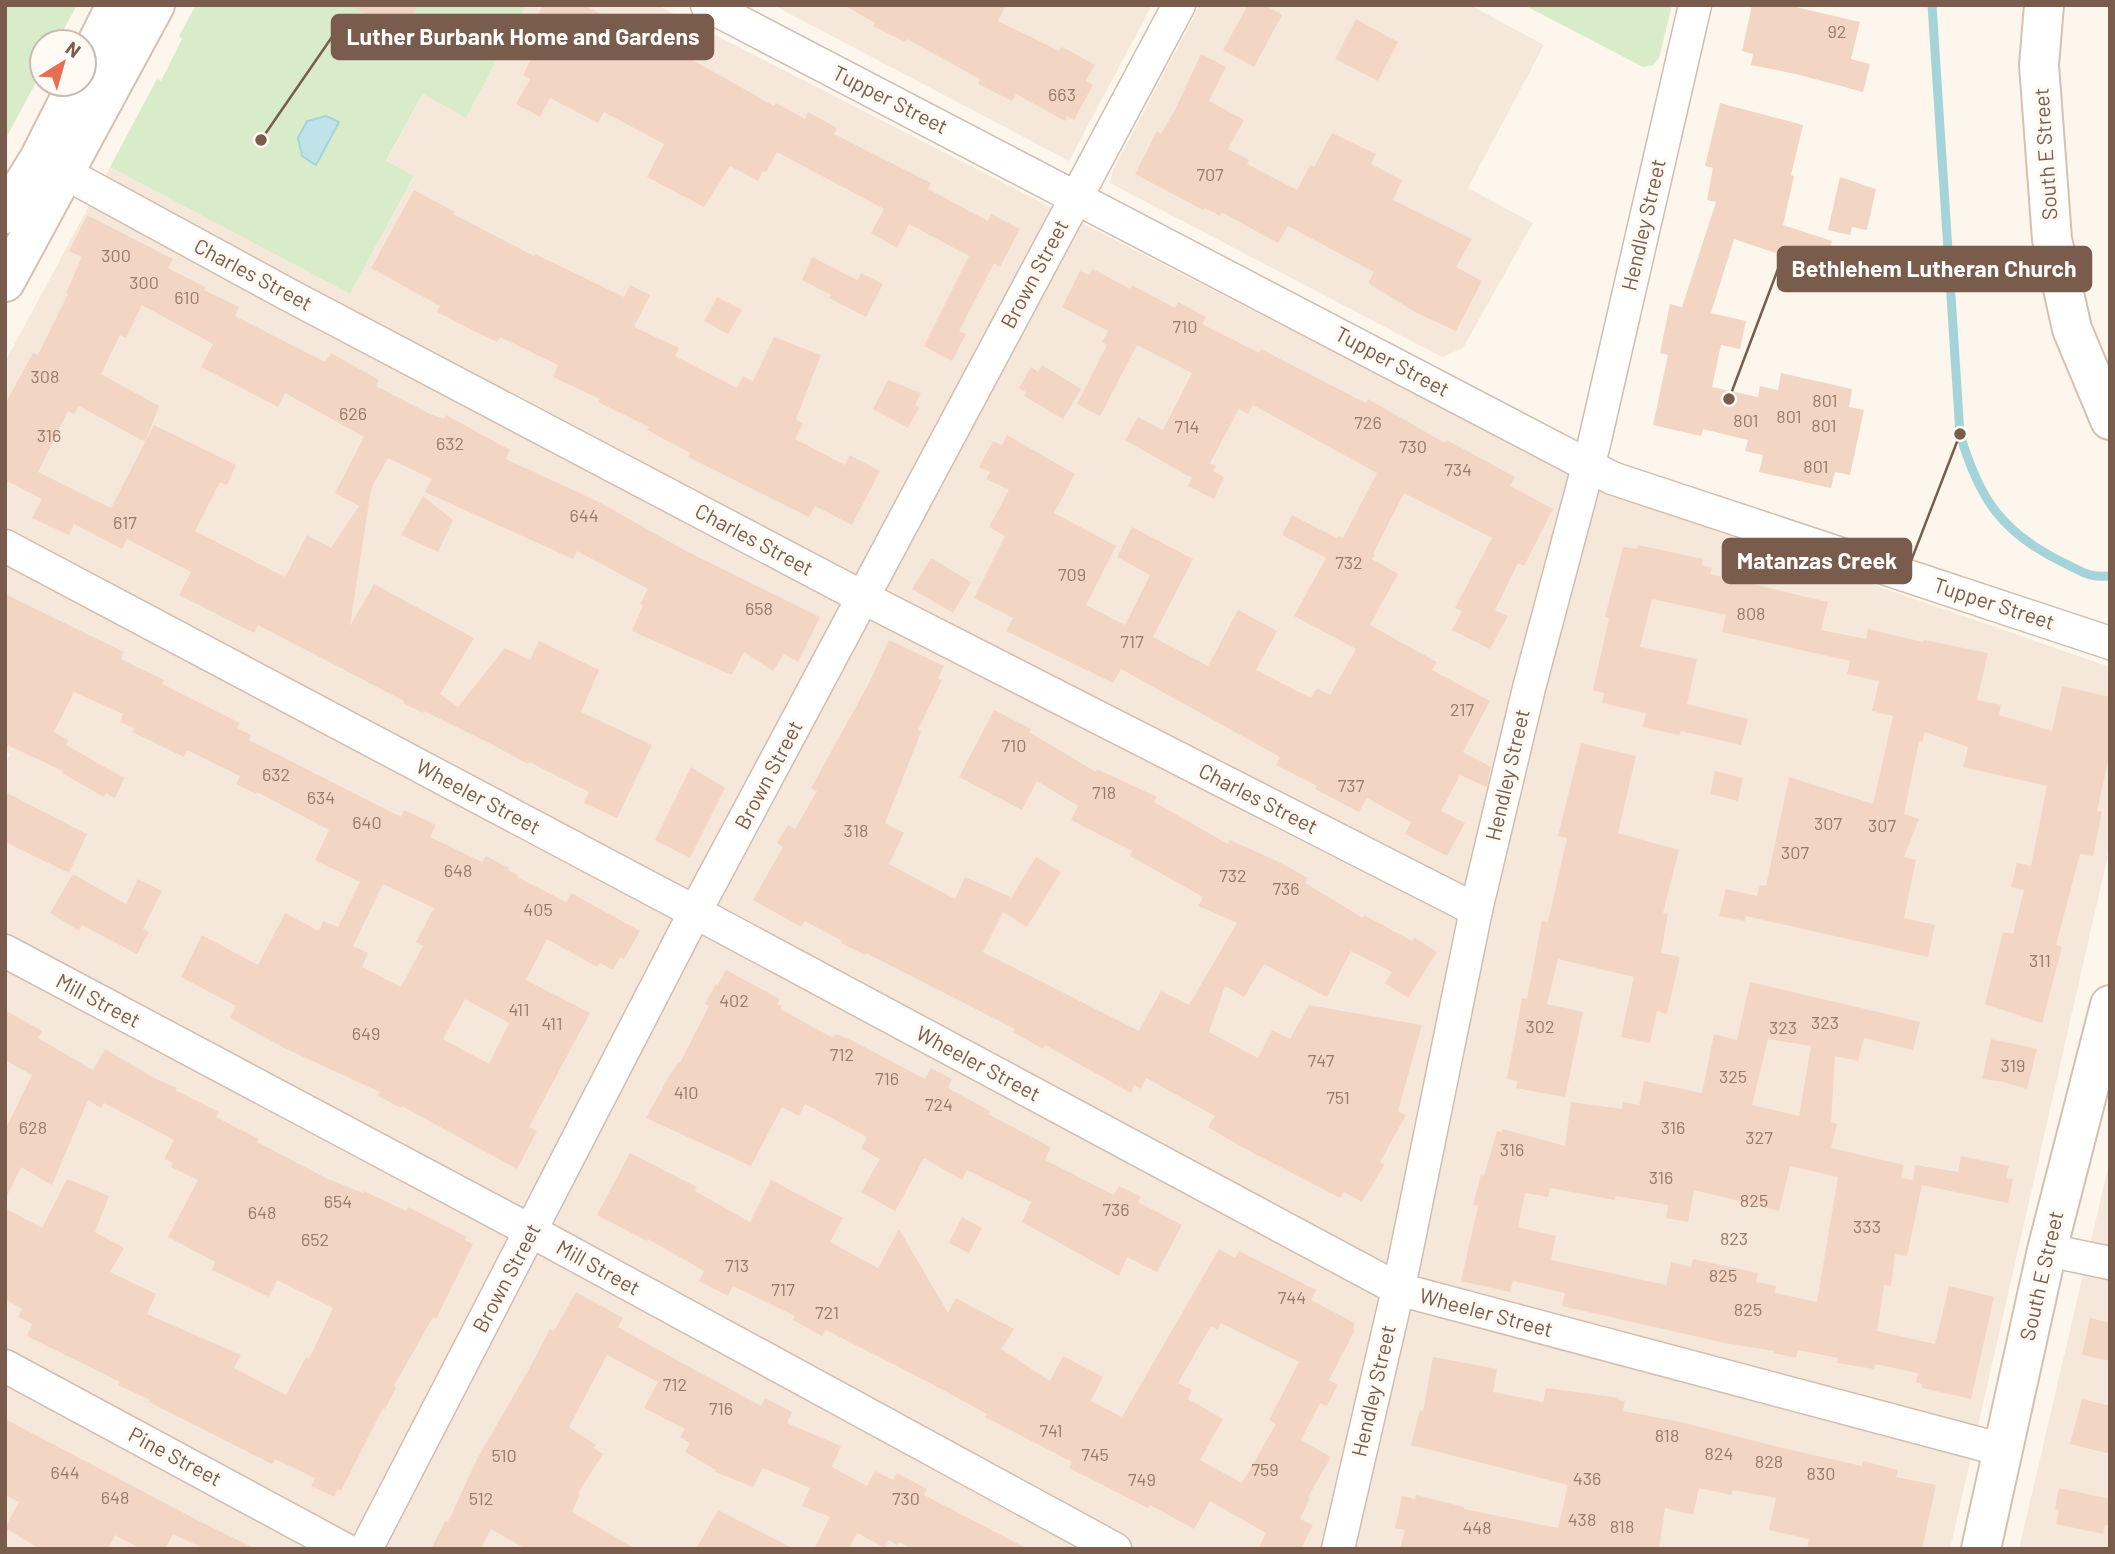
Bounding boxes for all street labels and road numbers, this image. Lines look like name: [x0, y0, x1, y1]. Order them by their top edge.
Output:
street label: Tupper Street: [829, 59, 952, 138]
street label: South E Street: [2027, 87, 2062, 221]
street label: Hendley Street: [1615, 156, 1670, 293]
street label: Brown Street: [995, 215, 1073, 332]
street label: Charles Street: [190, 232, 317, 315]
street label: Tupper Street: [1331, 320, 1454, 401]
street label: Charles Street: [691, 497, 818, 580]
street label: Tupper Street: [1931, 571, 2058, 634]
street label: Hendley Street: [1479, 706, 1534, 843]
street label: Brown Street: [729, 716, 807, 833]
street label: Wheeler Street: [412, 752, 545, 839]
street label: Charles Street: [1195, 757, 1322, 838]
street label: Mill Street: [52, 967, 145, 1032]
street label: Wheeler Street: [912, 1019, 1045, 1106]
street label: South E Street: [2013, 1208, 2068, 1343]
street label: Brown Street: [467, 1219, 545, 1336]
street label: Mill Street: [553, 1234, 645, 1300]
street label: Wheeler Street: [1417, 1282, 1556, 1341]
street label: Hendley Street: [1345, 1322, 1400, 1459]
street label: Pine Street: [125, 1421, 226, 1491]

